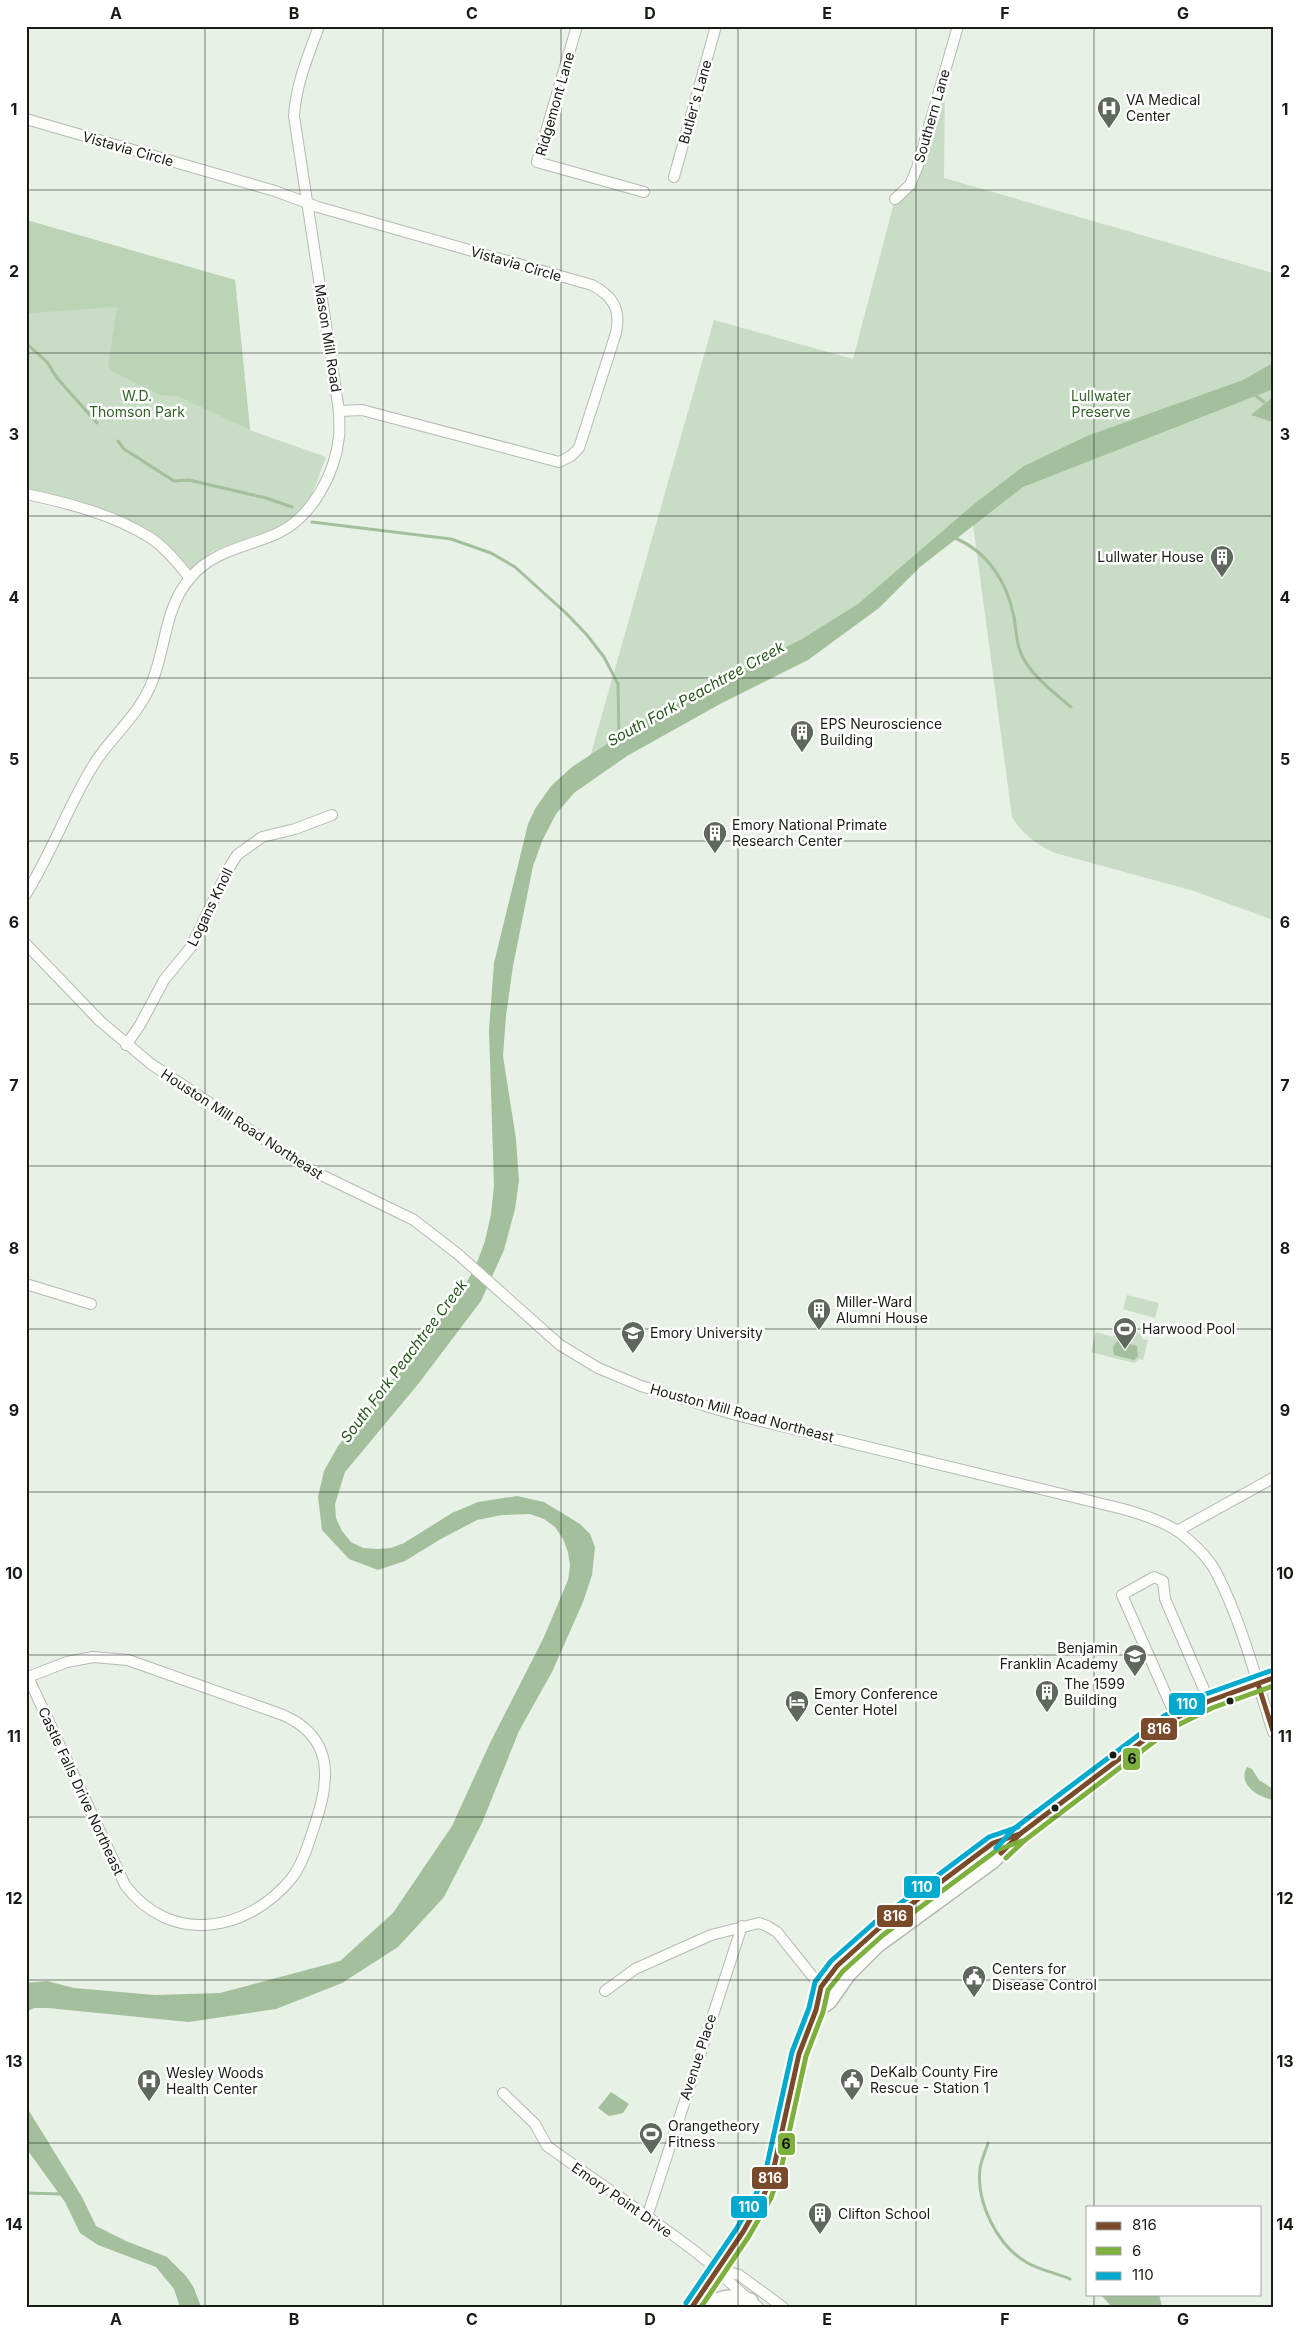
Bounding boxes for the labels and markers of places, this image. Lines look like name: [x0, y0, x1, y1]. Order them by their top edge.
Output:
place label: VA Medical Center: [1126, 91, 1200, 124]
hospital icon: VA Medical Center: [1096, 95, 1122, 129]
building icon: Lullwater House: [1209, 544, 1235, 578]
place label: Lullwater House: [1097, 548, 1204, 565]
place label: EPS Neuroscience Building: [820, 715, 942, 748]
building icon: EPS Neuroscience Building: [789, 719, 815, 753]
place label: Emory National Primate Research Center: [732, 816, 887, 849]
building icon: Emory National Primate Research Center: [702, 820, 728, 854]
place label: Miller-Ward Alumni House: [836, 1293, 928, 1326]
building icon: Miller-Ward Alumni House: [806, 1297, 832, 1331]
sports icon: Harwood Pool: [1112, 1316, 1138, 1350]
school or university icon: Emory University: [620, 1320, 646, 1354]
place label: Harwood Pool: [1142, 1320, 1235, 1337]
place label: Emory University: [650, 1324, 763, 1341]
place label: Benjamin Franklin Academy: [1000, 1639, 1118, 1672]
school or university icon: Benjamin Franklin Academy: [1122, 1643, 1148, 1677]
place label: The 1599 Building: [1064, 1675, 1125, 1708]
building icon: The 1599 Building: [1034, 1679, 1060, 1713]
place label: Emory Conference Center Hotel: [814, 1685, 938, 1718]
hotel icon: Emory Conference Center Hotel: [784, 1689, 810, 1723]
unlabelled marker: [1225, 1696, 1235, 1706]
unlabelled marker: [1108, 1750, 1118, 1760]
unlabelled marker: [1050, 1803, 1060, 1813]
place label: Centers for Disease Control: [992, 1960, 1097, 1993]
public building icon: Centers for Disease Control: [961, 1964, 987, 1998]
place label: DeKalb County Fire Rescue - Station 1: [870, 2063, 998, 2096]
place label: Wesley Woods Health Center: [166, 2064, 264, 2097]
public building icon: DeKalb County Fire Rescue - Station 1: [839, 2067, 865, 2101]
hospital icon: Wesley Woods Health Center: [136, 2068, 162, 2102]
place label: Orangetheory Fitness: [668, 2117, 760, 2150]
sports icon: Orangetheory Fitness: [638, 2121, 664, 2155]
building icon: Clifton School: [807, 2201, 833, 2235]
place label: Clifton School: [838, 2205, 930, 2222]

